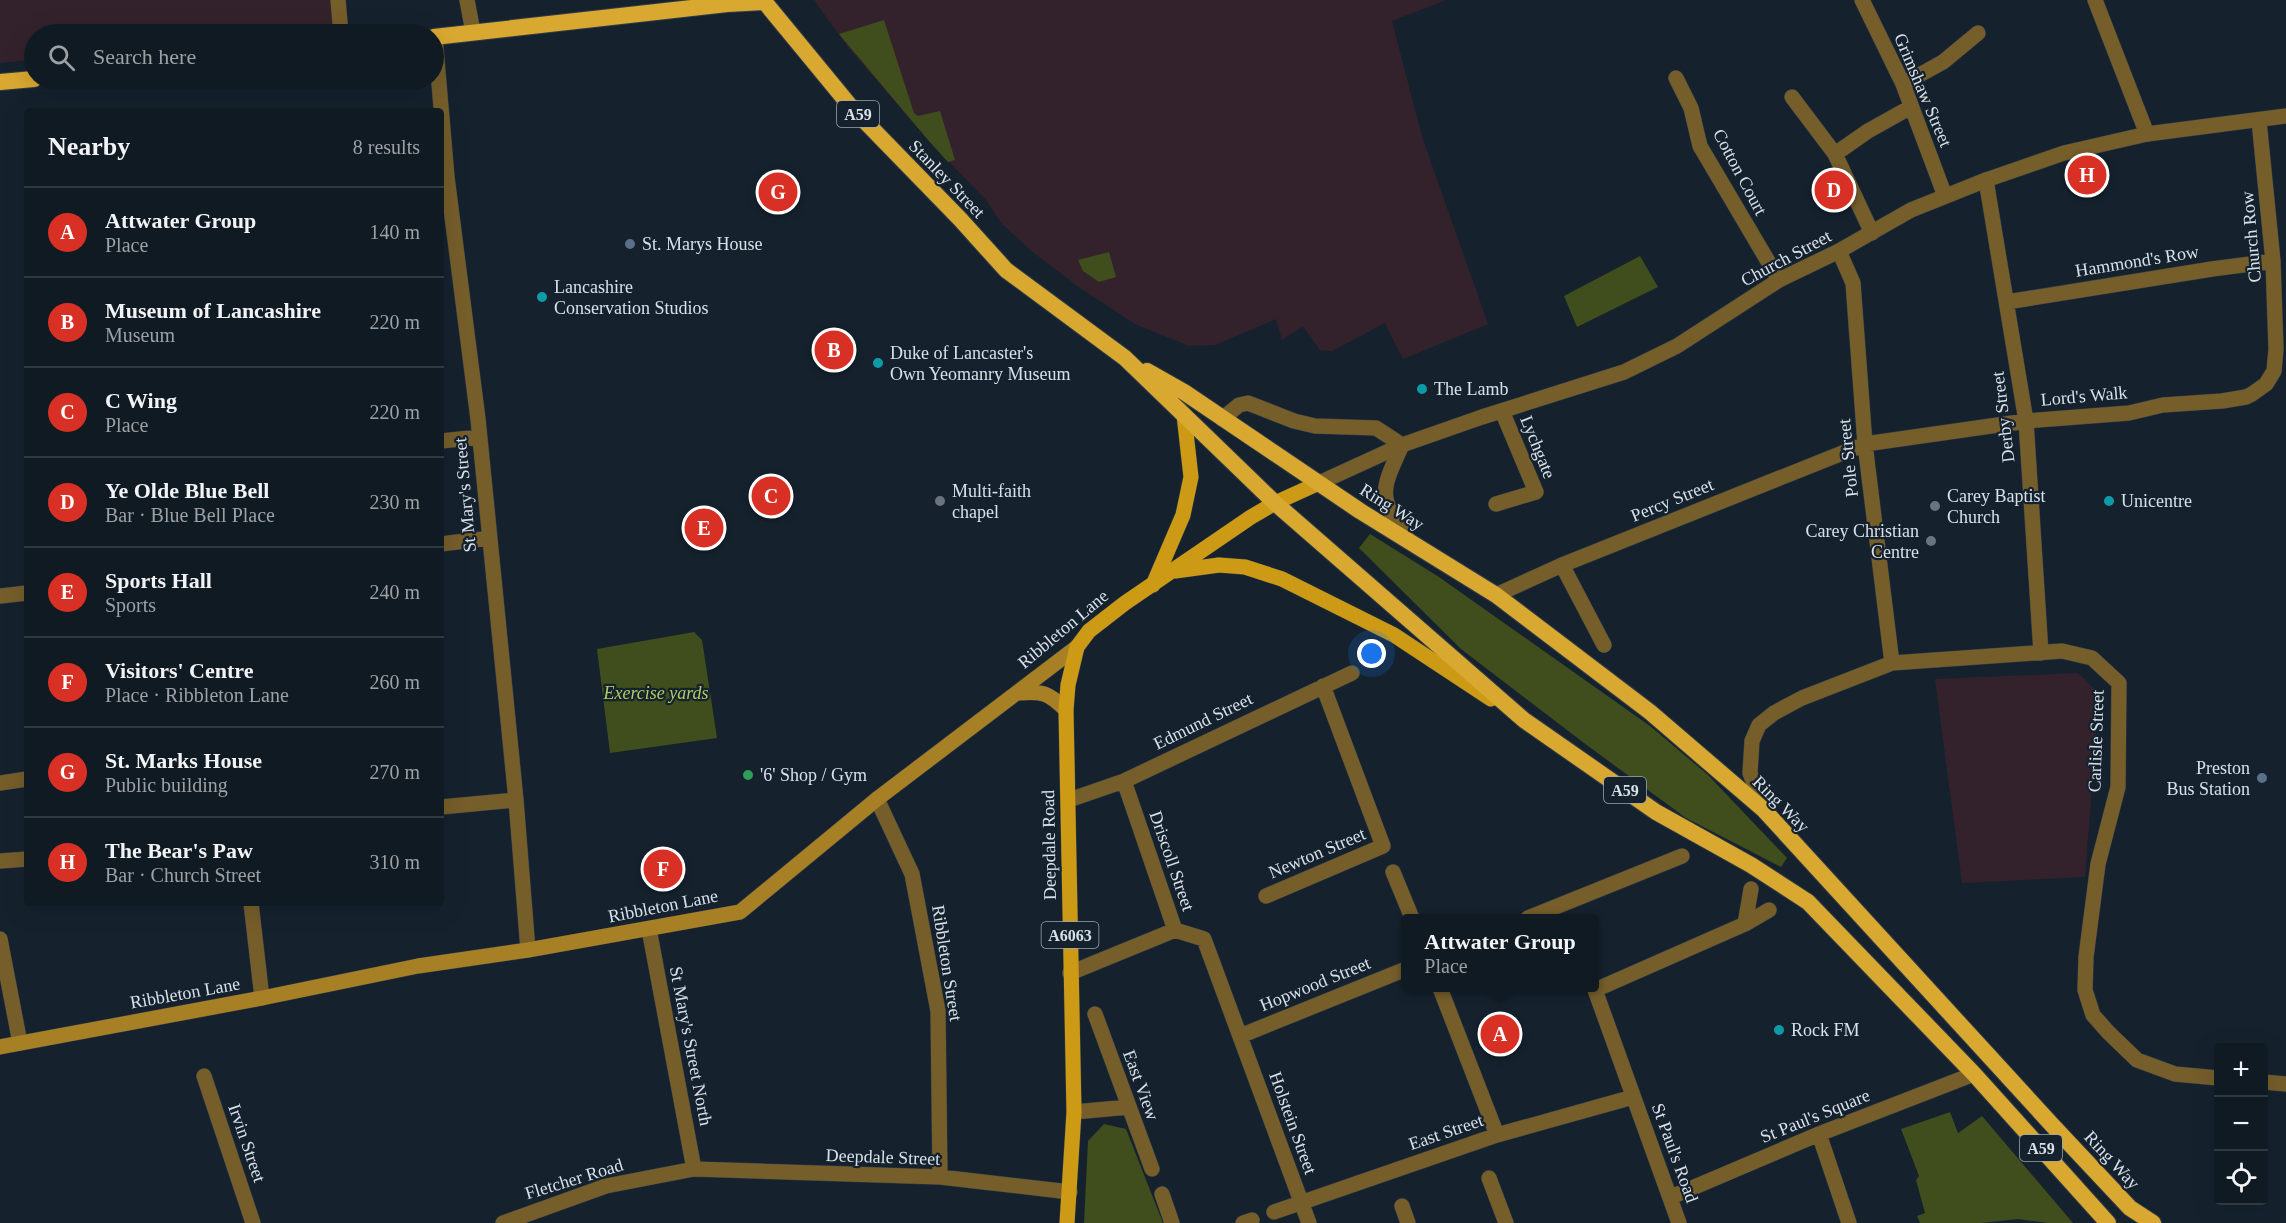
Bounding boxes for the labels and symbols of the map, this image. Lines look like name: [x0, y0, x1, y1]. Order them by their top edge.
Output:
street label: Grimshaw Street: [1890, 30, 1956, 150]
road number: A59: [837, 101, 879, 127]
street label: Cotton Court: [1709, 126, 1771, 218]
street label: Stanley Street: [905, 136, 989, 222]
pin: H: [2068, 152, 2106, 198]
pin: D: [1814, 168, 1854, 213]
pin: G: [758, 170, 798, 214]
street label: Church Row: [2237, 191, 2265, 283]
street label: Church Street: [1737, 226, 1835, 290]
place label: St. Marys House: [642, 234, 763, 254]
marker: St. Marys House: [623, 237, 637, 251]
street label: Hammond's Row: [2074, 241, 2200, 281]
place label: Lancashire Conservation Studios: [554, 277, 709, 318]
marker: Lancashire Conservation Studios: [535, 290, 549, 304]
pin: B: [814, 328, 854, 372]
place label: Duke of Lancaster's Own Yeomanry Museum: [890, 343, 1071, 384]
marker: Duke of Lancaster's Own Yeomanry Museum: [871, 356, 885, 370]
street label: Derby Street: [1988, 370, 2018, 464]
place label: The Lamb: [1434, 379, 1508, 399]
marker: The Lamb: [1415, 382, 1429, 396]
street label: Lord's Walk: [2040, 382, 2128, 410]
street label: Lychgate: [1516, 413, 1560, 481]
street label: Pole Street: [1834, 418, 1862, 498]
street label: St Mary's Street: [450, 437, 480, 553]
pin: C: [752, 474, 790, 518]
street label: Percy Street: [1628, 474, 1716, 526]
street label: Ring Way: [1356, 480, 1428, 534]
place label: Multi-faith chapel: [952, 481, 1031, 522]
place label: Carey Baptist Church: [1947, 486, 2045, 527]
place label: Unicentre: [2121, 491, 2192, 511]
marker: Multi-faith chapel: [933, 494, 947, 508]
marker: Unicentre: [2102, 494, 2116, 508]
marker: Carey Baptist Church: [1928, 499, 1942, 513]
pin: E: [684, 506, 724, 550]
place label: Carey Christian Centre: [1806, 521, 1919, 562]
marker: Carey Christian Centre: [1924, 534, 1938, 548]
street label: Ribbleton Lane: [1014, 586, 1112, 672]
your location: [1357, 639, 1386, 668]
park label: Exercise yards: [602, 683, 709, 703]
street label: Edmund Street: [1150, 688, 1256, 754]
street label: Carlisle Street: [2084, 689, 2108, 793]
place label: Preston Bus Station: [2166, 758, 2250, 799]
place label: '6' Shop / Gym: [760, 765, 867, 785]
marker: '6' Shop / Gym: [741, 768, 755, 782]
marker: Preston Bus Station: [2255, 771, 2269, 785]
street label: Ring Way: [1749, 772, 1813, 836]
road number: A59: [1604, 777, 1646, 803]
street label: Deepdale Road: [1038, 790, 1060, 900]
street label: Driscoll Street: [1146, 808, 1198, 914]
street label: Newton Street: [1265, 824, 1369, 882]
pin: F: [644, 846, 682, 892]
street label: Ribbleton Lane: [606, 886, 720, 926]
street label: Ribbleton Street: [928, 903, 966, 1023]
road number: A6063: [1042, 922, 1098, 948]
street label: Hopwood Street: [1257, 953, 1373, 1015]
street label: St Mary's Street North: [666, 965, 716, 1127]
street label: Ribbleton Lane: [128, 973, 242, 1013]
pin: A: [1480, 1012, 1520, 1056]
place label: Rock FM: [1791, 1020, 1860, 1040]
marker: Rock FM: [1772, 1023, 1786, 1037]
street label: East View: [1119, 1047, 1163, 1123]
street label: Holstein Street: [1265, 1069, 1321, 1177]
street label: St Paul's Square: [1757, 1085, 1873, 1147]
street label: Irvin Street: [224, 1101, 270, 1185]
street label: St Paul's Road: [1648, 1101, 1702, 1205]
street label: East Street: [1406, 1110, 1486, 1154]
street label: Ring Way: [2080, 1127, 2144, 1193]
road number: A59: [2020, 1135, 2062, 1161]
street label: Deepdale Street: [825, 1145, 941, 1169]
street label: Fletcher Road: [523, 1155, 625, 1203]

